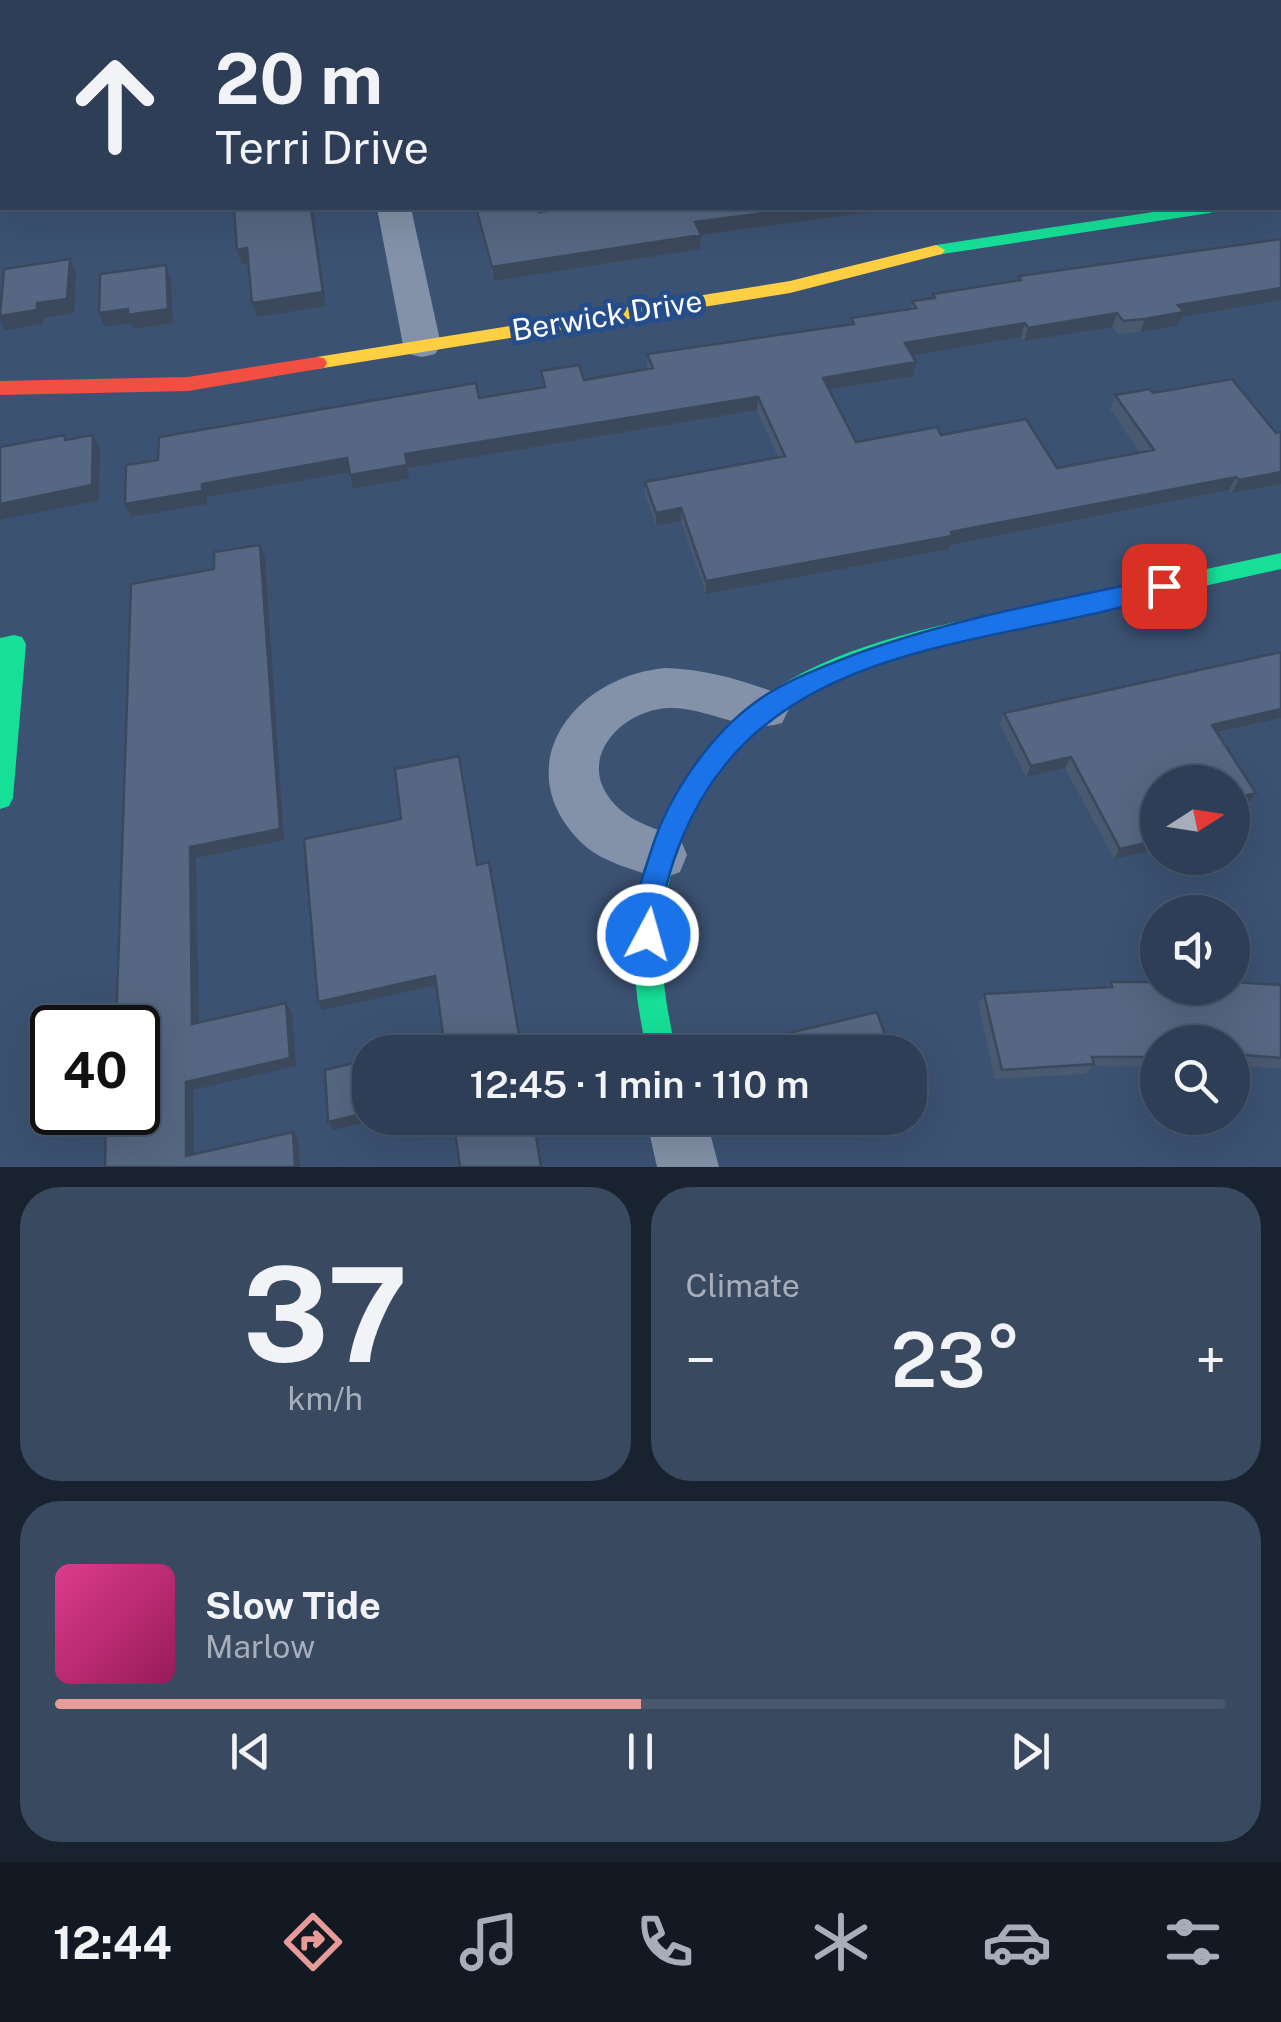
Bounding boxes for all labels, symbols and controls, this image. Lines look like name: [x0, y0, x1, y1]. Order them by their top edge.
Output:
text: 20 m: [215, 37, 383, 120]
icon: ahead: [50, 40, 180, 170]
text: Terri Drive: [215, 121, 429, 174]
street label: Berwick Drive: [509, 282, 705, 348]
pin: [1122, 544, 1207, 629]
icon: arrive: [1137, 559, 1192, 614]
north arrow: [1140, 765, 1250, 875]
map controls: [1140, 765, 1250, 1135]
position arrow: [596, 883, 700, 987]
button: sound: [1140, 895, 1250, 1005]
speed limit sign: 40: [30, 1005, 160, 1135]
button: search: [1140, 1025, 1250, 1135]
text: 12:45 · 1 min · 110 m: [469, 1062, 810, 1107]
text: 37: [242, 1239, 408, 1391]
text: Climate: [686, 1267, 800, 1304]
text: 23°: [891, 1316, 1021, 1404]
text: −: [686, 1328, 716, 1392]
text: +: [1195, 1328, 1226, 1392]
text: km/h: [288, 1380, 363, 1417]
text: Slow Tide: [205, 1583, 381, 1628]
text: Marlow: [205, 1628, 315, 1665]
icon: previous: [223, 1724, 278, 1779]
icon: pause: [613, 1724, 668, 1779]
icon: next: [1003, 1724, 1058, 1779]
icon: directions: [278, 1907, 348, 1977]
icon: music: [454, 1907, 524, 1977]
icon: phone: [630, 1907, 700, 1977]
icon: climate: [806, 1907, 876, 1977]
icon: car: [982, 1907, 1052, 1977]
icon: filters: [1158, 1907, 1228, 1977]
text: 12:44: [53, 1916, 172, 1969]

